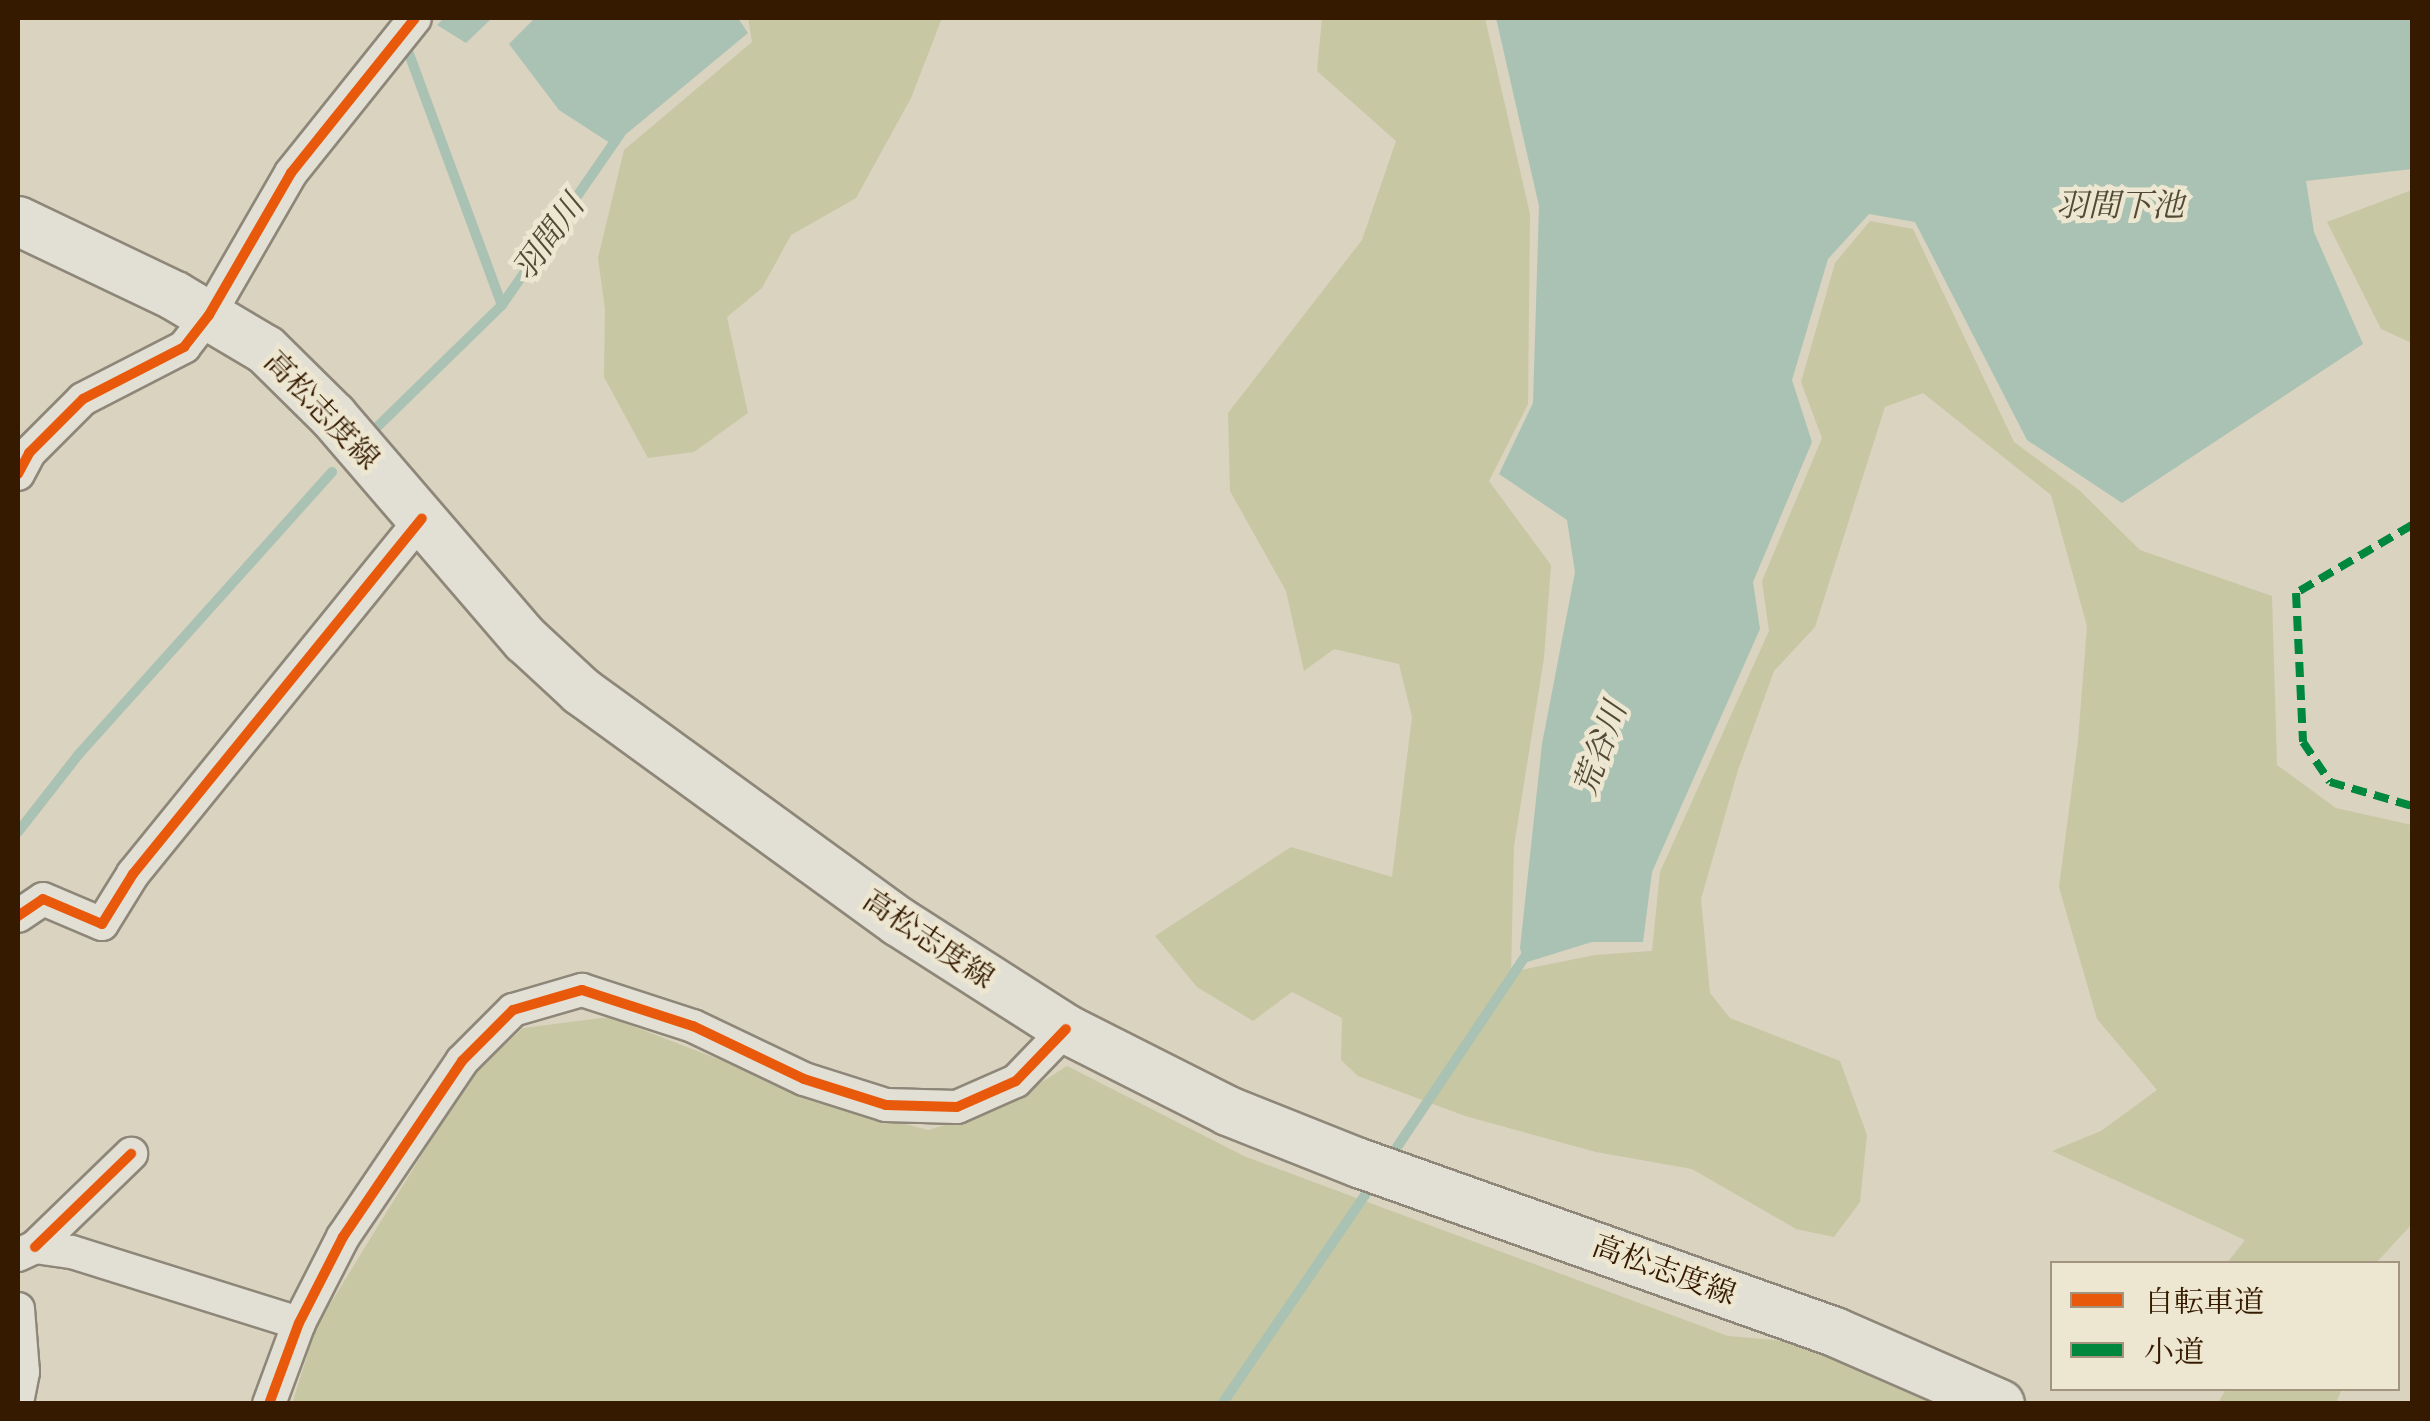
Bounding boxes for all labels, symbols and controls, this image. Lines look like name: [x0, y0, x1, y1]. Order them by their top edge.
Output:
water label: 羽間下池: [2056, 187, 2184, 225]
water label: 羽間川: [505, 188, 593, 288]
street label: 高松志度線: [256, 345, 386, 477]
water label: 荒谷川: [1567, 697, 1635, 801]
street label: 高松志度線: [856, 883, 1000, 997]
street label: 高松志度線: [1587, 1228, 1741, 1314]
legend: [2050, 1261, 2400, 1391]
text: 自転車道: [2144, 1282, 2264, 1323]
text: 小道: [2144, 1332, 2204, 1373]

